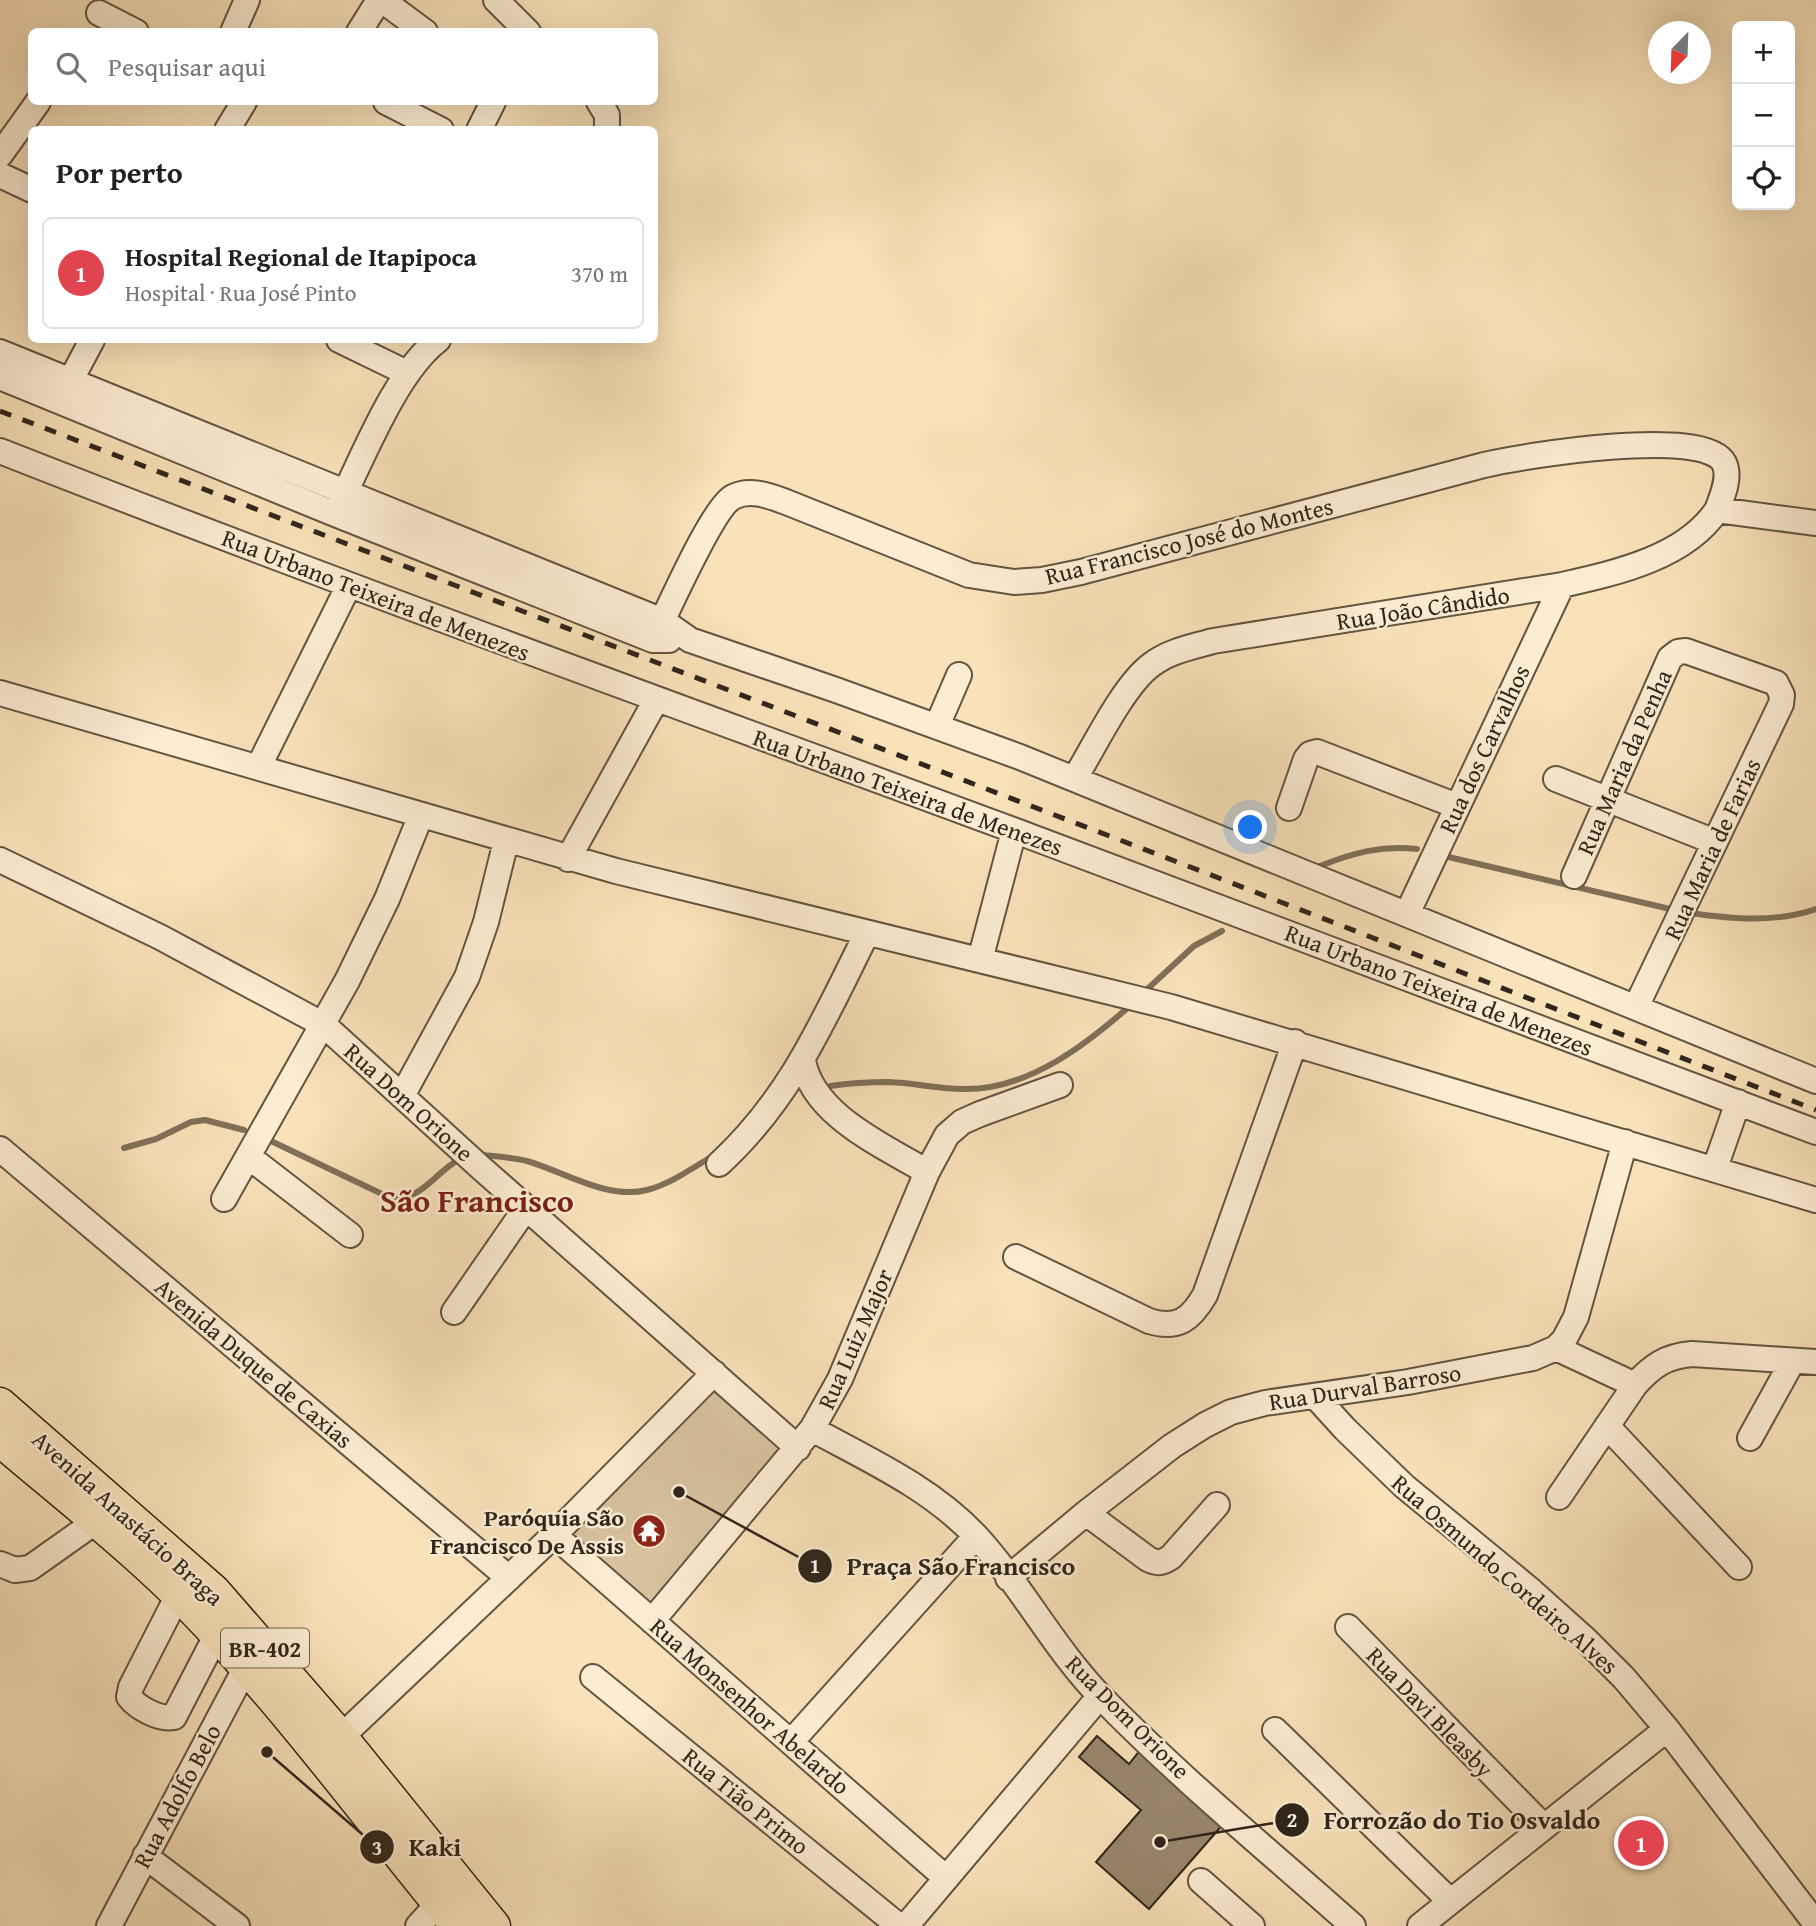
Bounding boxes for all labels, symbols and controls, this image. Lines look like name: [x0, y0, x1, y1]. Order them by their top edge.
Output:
north arrow: [1648, 21, 1711, 84]
map controls: [1732, 21, 1795, 210]
button: +: [1732, 21, 1795, 84]
search box: [28, 28, 658, 105]
text: Pesquisar aqui: [108, 47, 266, 86]
icon: search: [52, 48, 90, 86]
button: −: [1732, 84, 1795, 147]
button: locate: [1732, 147, 1795, 210]
text: Por perto: [56, 150, 183, 194]
text: Hospital Regional de Itapipoca: [125, 237, 477, 276]
text: 1: [75, 257, 87, 290]
text: 370 m: [571, 257, 628, 290]
text: Hospital · Rua José Pinto: [125, 276, 357, 309]
street label: Rua Francisco José do Montes: [1041, 488, 1337, 594]
street label: Rua Urbano Teixeira de Menezes: [217, 520, 535, 670]
street label: Rua João Cândido: [1334, 577, 1512, 639]
street label: Rua dos Carvalhos: [1430, 659, 1538, 839]
street label: Rua Maria da Penha: [1567, 663, 1681, 860]
street label: Rua Urbano Teixeira de Menezes: [748, 720, 1068, 864]
street label: Rua Maria de Farias: [1655, 752, 1769, 946]
your location: [1233, 810, 1267, 844]
street label: Rua Urbano Teixeira de Menezes: [1280, 915, 1598, 1065]
street label: Rua Dom Orione: [337, 1034, 481, 1170]
district label: São Francisco: [380, 1177, 574, 1224]
street label: Rua Luiz Major: [808, 1263, 902, 1415]
street label: Avenida Duque de Caxias: [147, 1270, 361, 1456]
street label: Rua Durval Barroso: [1266, 1355, 1464, 1419]
street label: Avenida Anastácio Braga: [24, 1422, 232, 1614]
street label: Rua Osmundo Cordeiro Alves: [1384, 1466, 1626, 1682]
place label: Paróquia São Francisco De Assis: [430, 1500, 624, 1563]
temple icon: Paróquia São Francisco De Assis: [630, 1512, 668, 1550]
callout: Praça São Francisco: [798, 1542, 1089, 1589]
text: Praça São Francisco: [847, 1546, 1075, 1585]
text: 1: [810, 1550, 820, 1581]
street label: Rua Monsenhor Abelardo: [642, 1609, 858, 1803]
road number: BR-402: [221, 1628, 309, 1667]
street label: Rua Davi Bleasby: [1358, 1639, 1502, 1785]
street label: Rua Dom Orione: [1058, 1647, 1198, 1787]
street label: Rua Adolfo Belo: [124, 1718, 230, 1874]
street label: Rua Tião Primo: [675, 1739, 817, 1863]
callout: Forrozão do Tio Osvaldo: [1275, 1796, 1615, 1843]
text: Forrozão do Tio Osvaldo: [1324, 1800, 1601, 1839]
text: 2: [1287, 1804, 1297, 1835]
pin: 1: [1618, 1817, 1664, 1869]
callout: Kaki: [359, 1824, 475, 1871]
text: Kaki: [409, 1827, 461, 1866]
text: 3: [372, 1832, 382, 1863]

